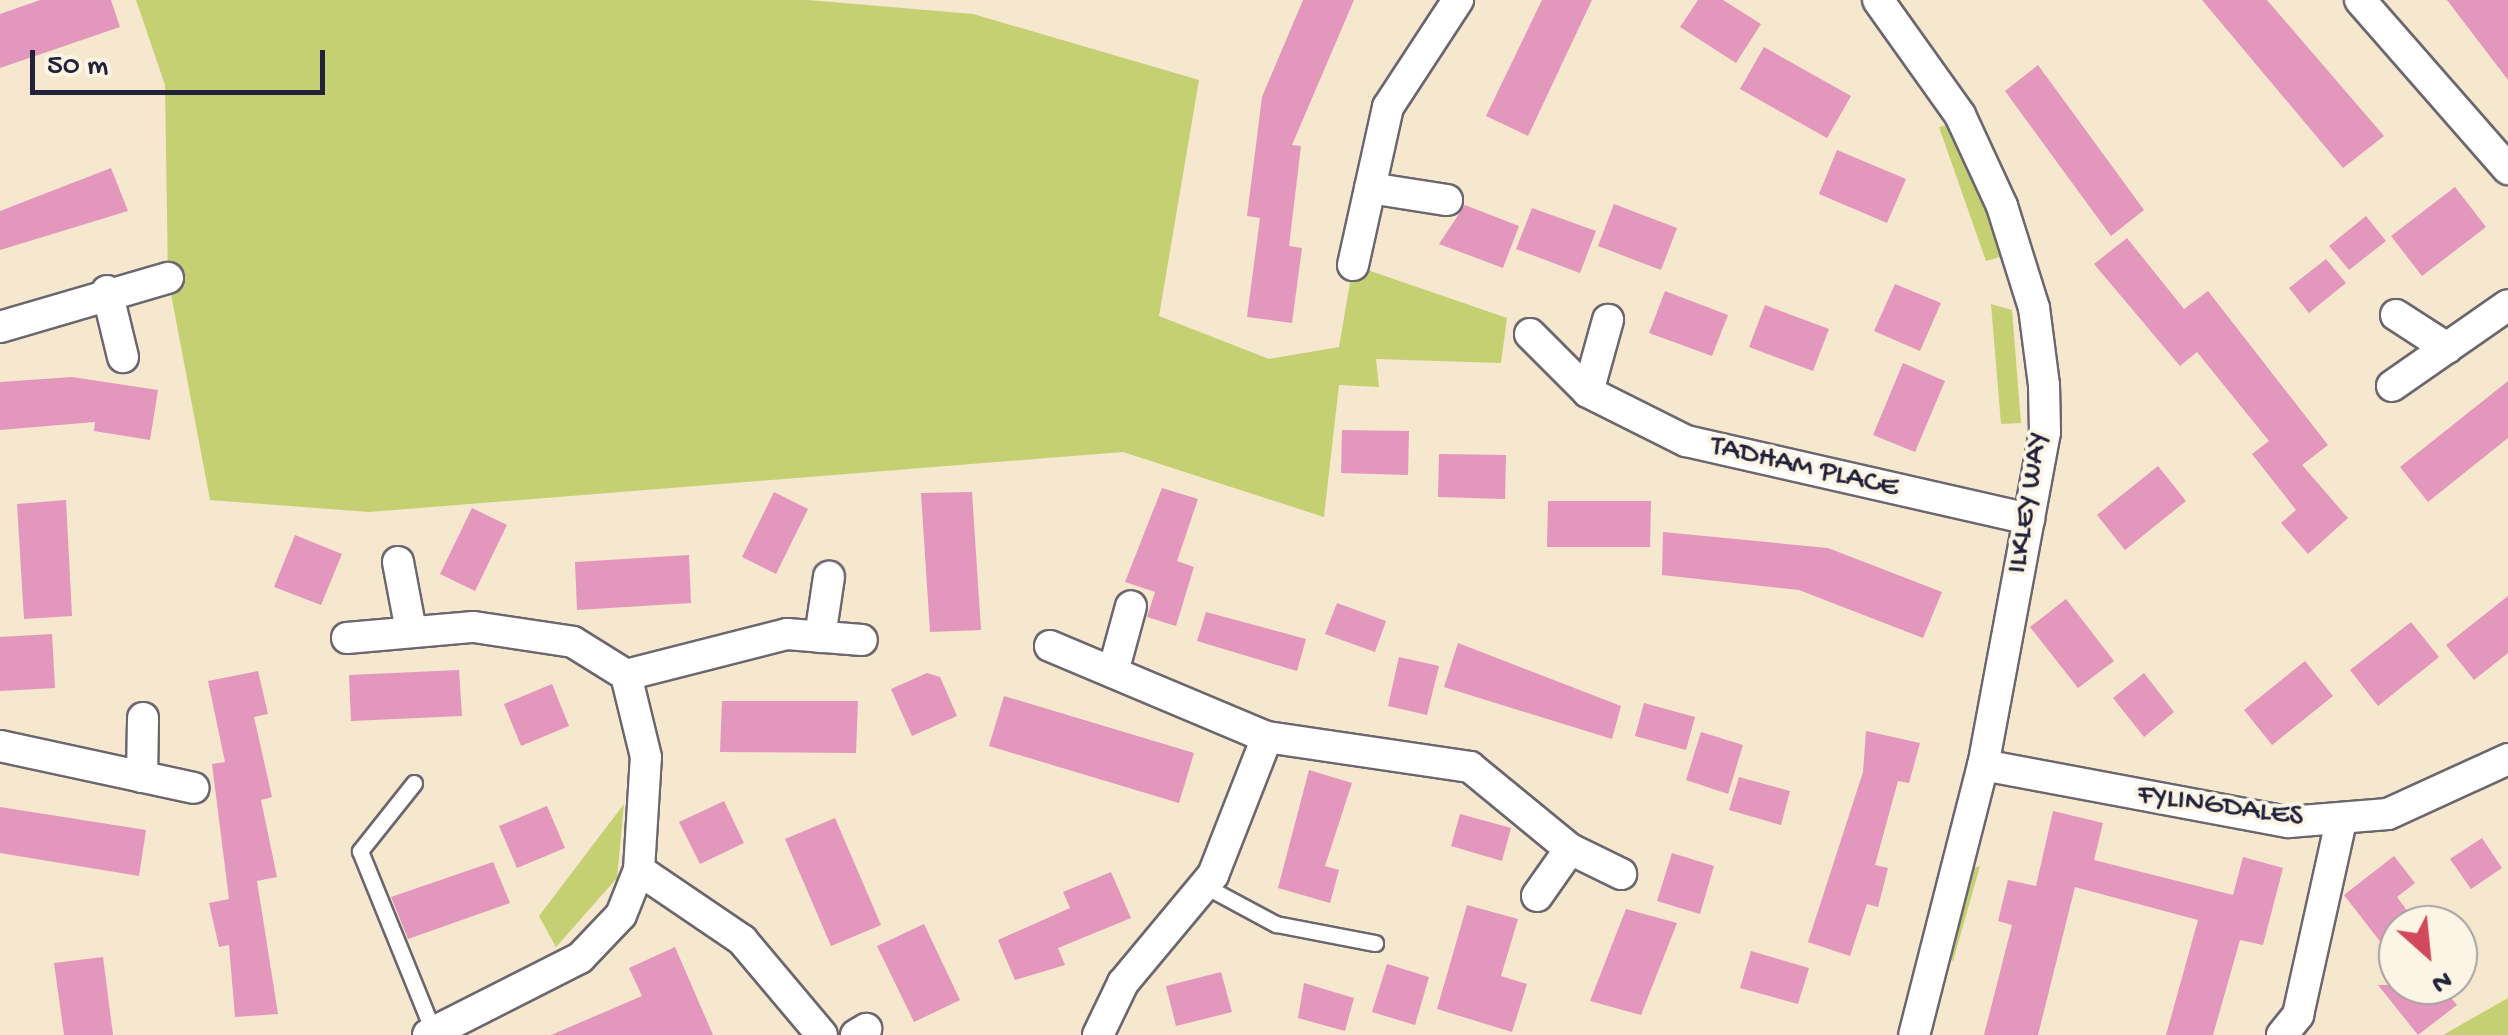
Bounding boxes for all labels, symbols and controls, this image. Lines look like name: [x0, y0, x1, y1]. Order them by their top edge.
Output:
scale bar: [35, 30, 330, 92]
text: 50 m: [47, 50, 108, 85]
street label: TADHAM PLACE: [1707, 430, 1901, 508]
street label: ILKLEY WAY: [2001, 430, 2059, 576]
street label: FYLINGDALES: [2135, 779, 2305, 837]
north arrow: [2378, 905, 2478, 1005]
text: N: [2425, 962, 2457, 999]

